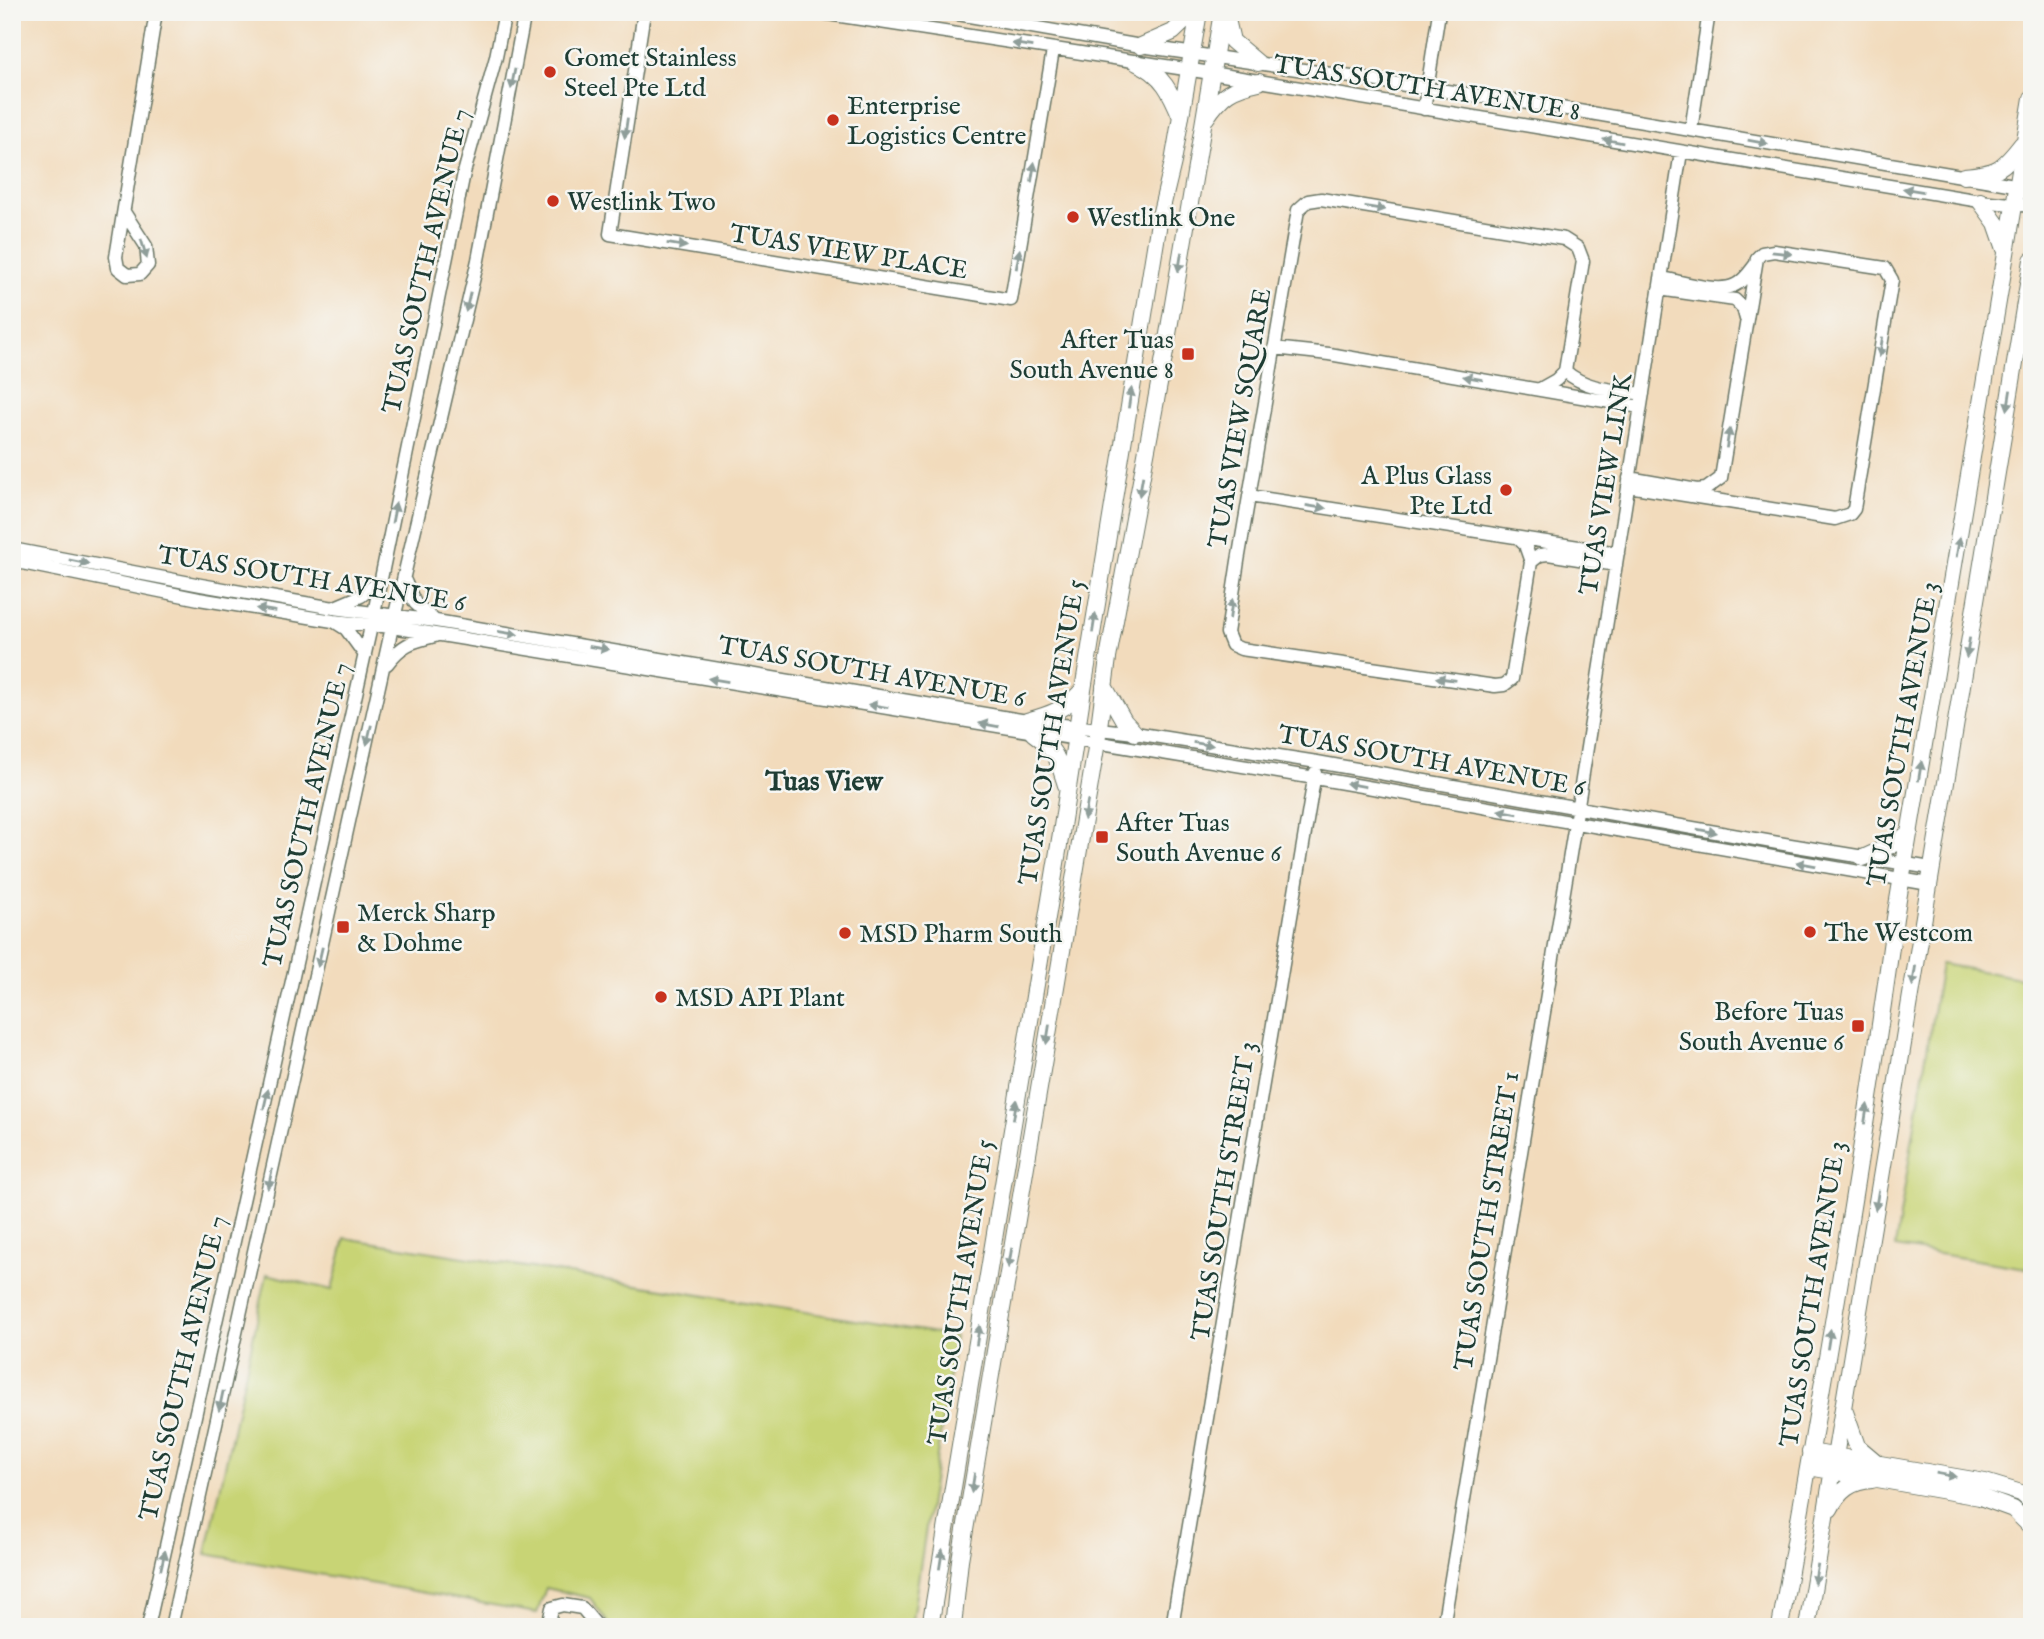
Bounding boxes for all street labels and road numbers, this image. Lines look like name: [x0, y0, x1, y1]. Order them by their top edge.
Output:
street label: TUAS SOUTH AVENUE 8: [1271, 48, 1583, 129]
street label: TUAS SOUTH AVENUE 7: [375, 106, 478, 417]
street label: TUAS VIEW PLACE: [727, 217, 970, 288]
street label: TUAS VIEW SQUARE: [1201, 286, 1280, 551]
street label: TUAS VIEW LINK: [1573, 370, 1640, 597]
street label: TUAS SOUTH AVENUE 6: [156, 539, 469, 620]
street label: TUAS SOUTH AVENUE 5: [1012, 577, 1093, 888]
street label: TUAS SOUTH AVENUE 3: [1860, 579, 1947, 890]
street label: TUAS SOUTH AVENUE 6: [716, 629, 1029, 716]
street label: TUAS SOUTH AVENUE 7: [256, 660, 359, 971]
street label: TUAS SOUTH AVENUE 6: [1276, 718, 1589, 805]
street label: TUAS SOUTH STREET 3: [1185, 1039, 1264, 1343]
street label: TUAS SOUTH STREET 1: [1448, 1069, 1527, 1373]
street label: TUAS SOUTH AVENUE 5: [921, 1137, 1002, 1448]
street label: TUAS SOUTH AVENUE 3: [1773, 1139, 1854, 1450]
street label: TUAS SOUTH AVENUE 7: [132, 1213, 235, 1524]

